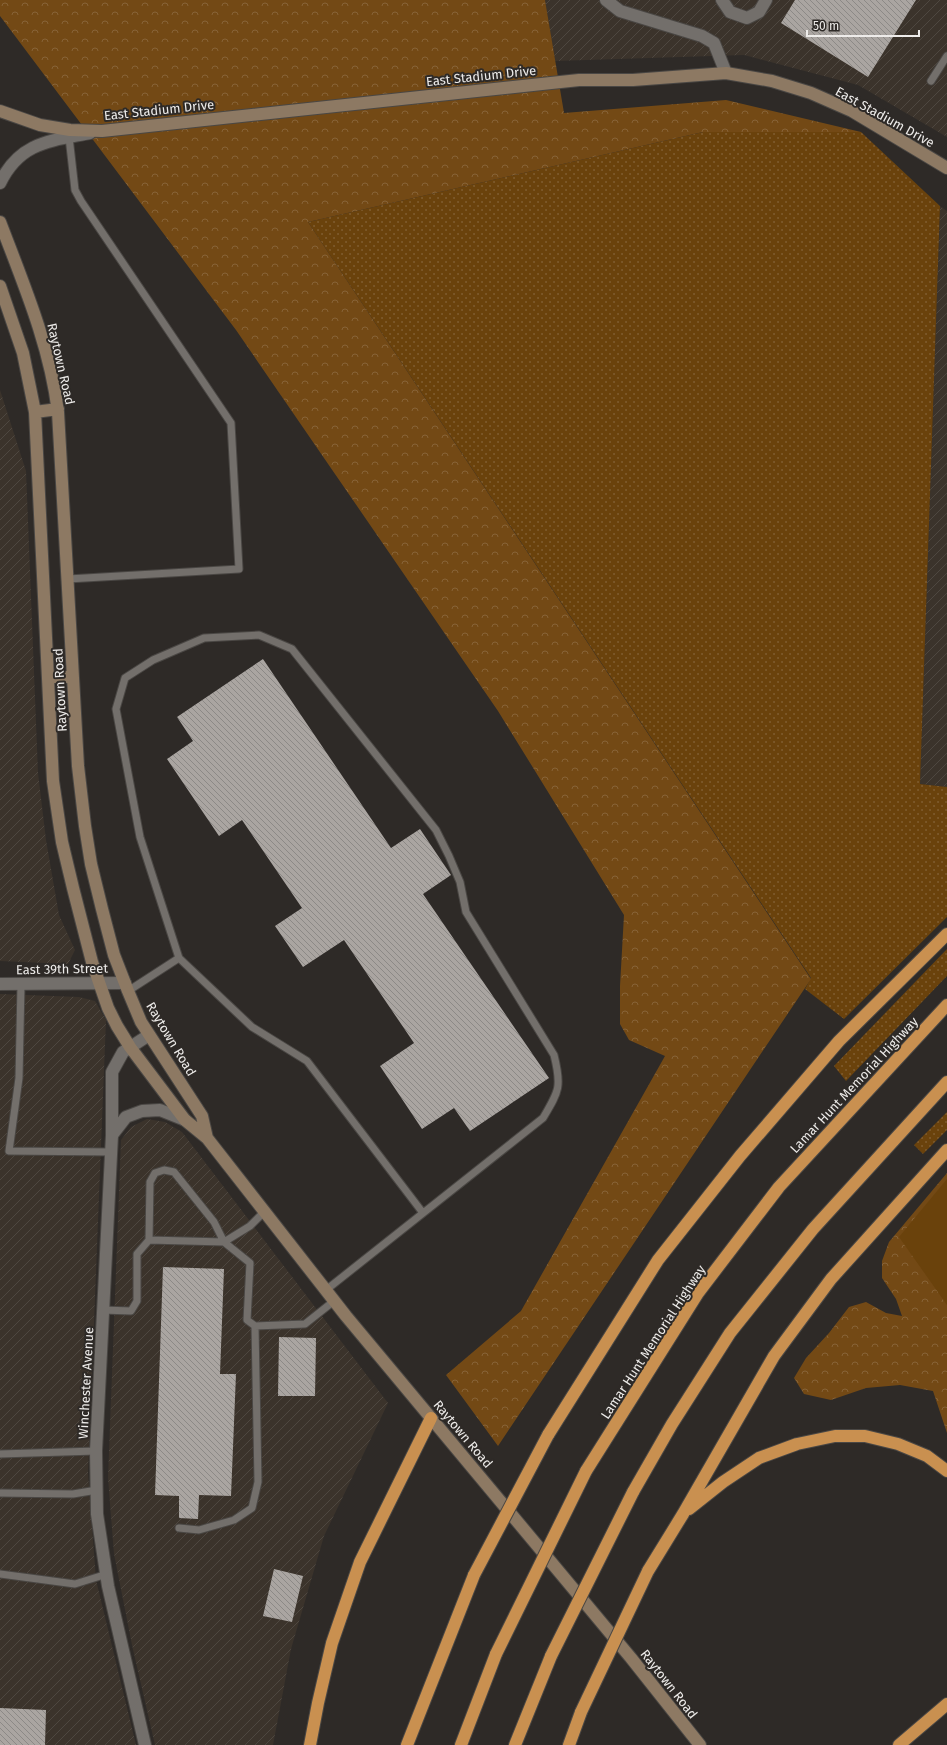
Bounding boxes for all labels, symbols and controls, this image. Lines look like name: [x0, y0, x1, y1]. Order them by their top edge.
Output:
scale bar: [807, 12, 919, 38]
text: 50 m: [813, 19, 839, 33]
street label: East Stadium Drive: [425, 63, 537, 89]
street label: East Stadium Drive: [833, 84, 937, 150]
street label: East Stadium Drive: [103, 97, 215, 123]
street label: Raytown Road: [44, 322, 78, 406]
street label: Raytown Road: [50, 648, 70, 732]
street label: East 39th Street: [16, 961, 108, 977]
street label: Raytown Road: [143, 999, 199, 1079]
street label: Lamar Hunt Memorial Highway: [787, 1013, 921, 1156]
street label: Lamar Hunt Memorial Highway: [598, 1262, 709, 1422]
street label: Winchester Avenue: [76, 1327, 96, 1439]
street label: Raytown Road: [430, 1397, 496, 1471]
street label: Raytown Road: [637, 1646, 701, 1722]

